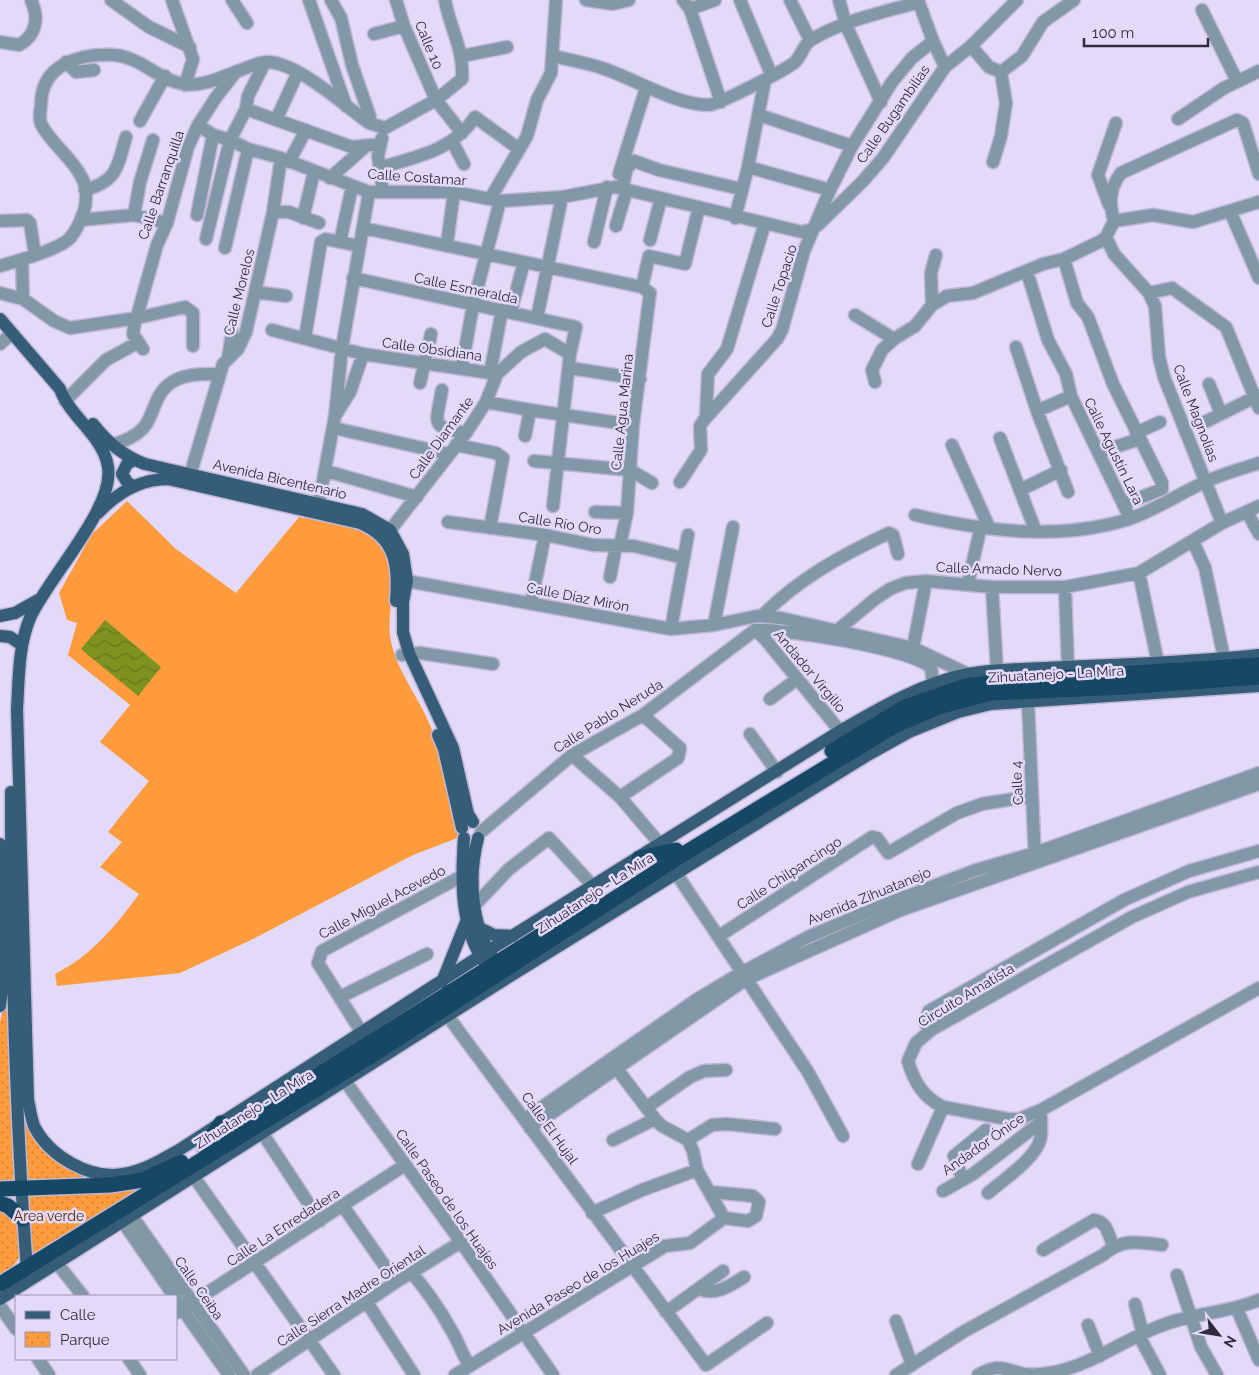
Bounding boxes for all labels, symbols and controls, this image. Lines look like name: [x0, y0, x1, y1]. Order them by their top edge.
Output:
scale bar: [1084, 15, 1208, 47]
street label: Calle 10: [412, 18, 446, 72]
text: 100 m: [1092, 24, 1134, 42]
street label: Calle Bugambilias: [853, 62, 933, 166]
street label: Calle Barranquilla: [135, 128, 187, 242]
street label: Calle Costamar: [367, 166, 467, 188]
street label: Calle Topacio: [758, 242, 800, 330]
street label: Calle Morelos: [220, 247, 258, 337]
street label: Calle Esmeralda: [413, 269, 519, 307]
street label: Calle Obsidiana: [381, 334, 483, 364]
street label: Calle Agua Marina: [608, 353, 636, 471]
street label: Calle Magnolias: [1170, 362, 1222, 464]
street label: Calle Diamante: [406, 393, 476, 483]
street label: Calle Agustín Lara: [1081, 395, 1147, 507]
street label: Avenida Bicentenario: [212, 456, 348, 502]
street label: Calle Río Oro: [517, 509, 603, 537]
street label: Calle Amado Nervo: [936, 559, 1062, 579]
street label: Calle Díaz Mirón: [525, 579, 631, 615]
street label: Andador Virgilio: [771, 626, 849, 716]
street label: Zihuatanejo - La Mira: [987, 662, 1125, 686]
street label: Calle Pablo Neruda: [550, 676, 666, 756]
street label: Calle 4: [1008, 760, 1026, 806]
street label: Calle Chilpancingo: [734, 833, 844, 913]
street label: Zihuatanejo - La Mira: [533, 849, 657, 937]
street label: Calle Miguel Acevedo: [316, 862, 448, 942]
street label: Avenida Zihuatanejo: [805, 864, 933, 928]
street label: Circuito Amatista: [915, 960, 1017, 1030]
street label: Zihuatanejo - La Mira: [192, 1066, 316, 1152]
street label: Calle El Hujal: [518, 1089, 582, 1167]
street label: Andador Ónice: [938, 1109, 1027, 1178]
street label: Calle Paseo de los Huajes: [393, 1126, 502, 1272]
street label: Calle La Enredadera: [224, 1185, 342, 1269]
park label: Area verde: [14, 1208, 84, 1224]
street label: Avenida Paseo de los Huajes: [494, 1228, 662, 1338]
street label: Calle Sierra Madre Oriental: [274, 1242, 428, 1350]
street label: Calle Ceiba: [171, 1253, 227, 1323]
legend: [15, 1295, 178, 1360]
text: Calle: [60, 1306, 96, 1324]
north arrow: [1194, 1310, 1244, 1360]
text: Parque: [60, 1331, 110, 1349]
text: N: [1221, 1333, 1240, 1350]

